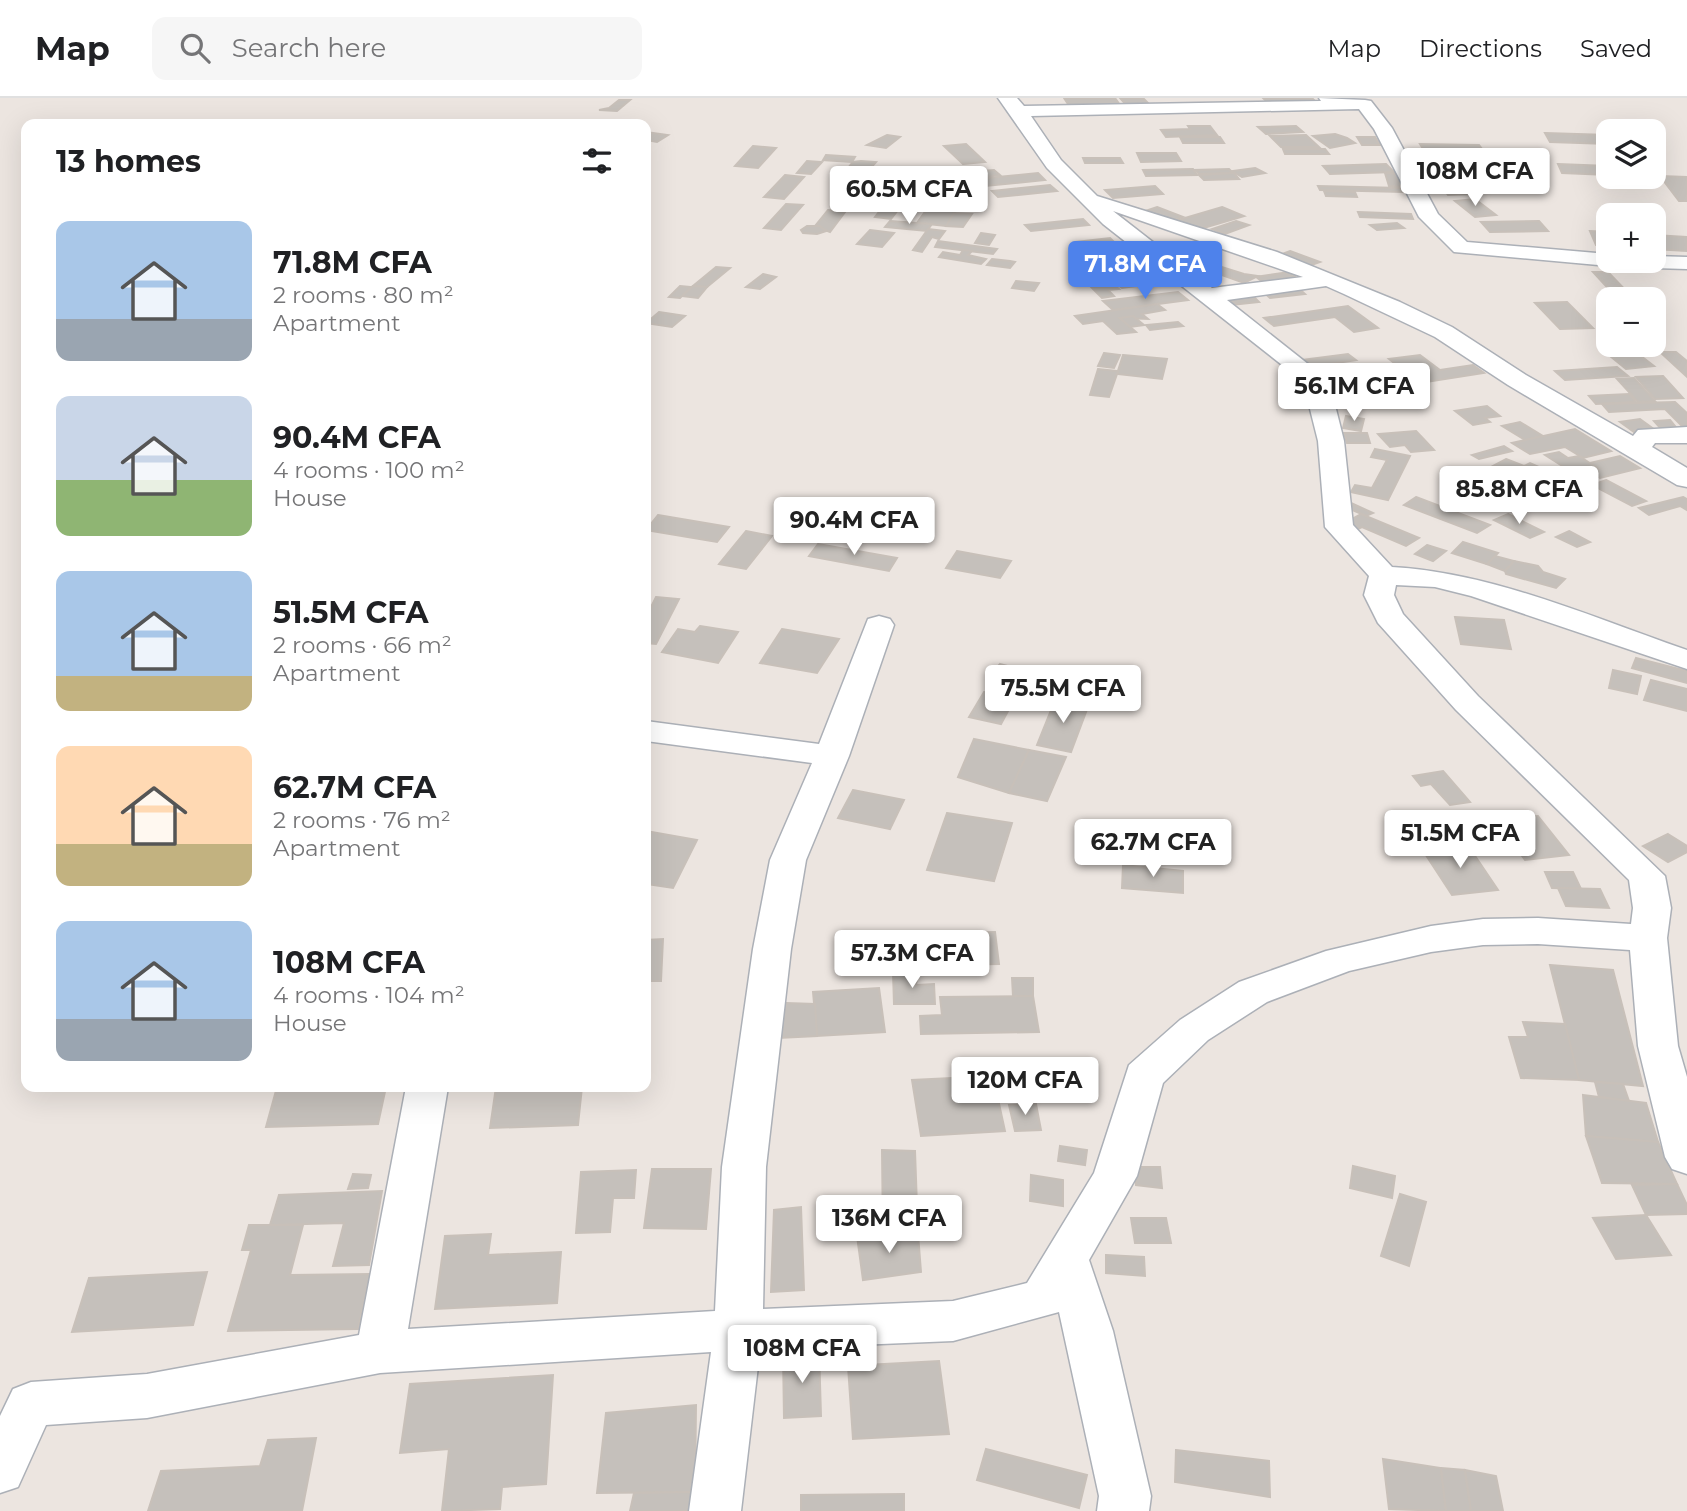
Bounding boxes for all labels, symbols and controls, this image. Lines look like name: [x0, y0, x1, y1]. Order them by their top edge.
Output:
search box: [152, 17, 642, 80]
text: Map: [35, 28, 110, 68]
icon: search: [176, 29, 214, 67]
text: Search here: [232, 32, 386, 64]
text: Map: [1328, 34, 1381, 63]
text: Directions: [1419, 34, 1542, 63]
text: Saved: [1580, 34, 1652, 63]
map controls: [1596, 119, 1666, 357]
button: layers: [1596, 119, 1666, 189]
icon: filters: [578, 142, 616, 180]
text: 13 homes: [56, 143, 201, 180]
pin: 108M CFA: [1403, 148, 1547, 208]
text: 108M CFA: [1417, 157, 1533, 185]
pin: 60.5M CFA: [829, 166, 989, 226]
text: 60.5M CFA: [846, 175, 972, 203]
button: +: [1596, 203, 1666, 273]
pin: 71.8M CFA: [1065, 242, 1225, 301]
text: 71.8M CFA: [273, 244, 432, 281]
icon: home: [112, 249, 196, 333]
text: 71.8M CFA: [1084, 250, 1206, 278]
text: 2 rooms · 80 m²: [273, 281, 454, 309]
button: −: [1596, 287, 1666, 357]
text: Apartment: [273, 309, 401, 337]
pin: 56.1M CFA: [1274, 364, 1434, 423]
text: 56.1M CFA: [1294, 372, 1414, 400]
text: 90.4M CFA: [273, 419, 441, 456]
icon: home: [112, 424, 196, 508]
text: 4 rooms · 100 m²: [273, 456, 465, 484]
pin: 85.8M CFA: [1439, 466, 1599, 526]
text: 85.8M CFA: [1455, 475, 1583, 503]
text: House: [273, 484, 347, 512]
pin: 90.4M CFA: [774, 498, 934, 557]
text: 90.4M CFA: [790, 506, 918, 534]
text: 51.5M CFA: [273, 594, 428, 631]
icon: home: [112, 599, 196, 683]
text: 2 rooms · 66 m²: [273, 631, 452, 659]
text: Apartment: [273, 659, 401, 687]
pin: 75.5M CFA: [983, 666, 1143, 725]
text: 75.5M CFA: [1001, 674, 1125, 702]
text: 62.7M CFA: [273, 769, 436, 806]
icon: home: [112, 774, 196, 858]
text: 2 rooms · 76 m²: [273, 806, 451, 834]
pin: 51.5M CFA: [1380, 810, 1540, 870]
text: 51.5M CFA: [1400, 819, 1520, 847]
pin: 62.7M CFA: [1073, 820, 1233, 879]
text: 62.7M CFA: [1090, 828, 1216, 856]
text: Apartment: [273, 834, 401, 862]
pin: 57.3M CFA: [832, 930, 992, 990]
text: 57.3M CFA: [850, 939, 974, 967]
text: 108M CFA: [273, 944, 425, 981]
icon: home: [112, 949, 196, 1033]
text: 4 rooms · 104 m²: [273, 981, 465, 1009]
text: House: [273, 1009, 347, 1037]
pin: 120M CFA: [953, 1058, 1097, 1117]
text: 120M CFA: [968, 1066, 1083, 1094]
pin: 136M CFA: [817, 1196, 961, 1255]
text: 136M CFA: [832, 1204, 946, 1232]
pin: 108M CFA: [730, 1326, 874, 1385]
text: 108M CFA: [744, 1334, 860, 1362]

